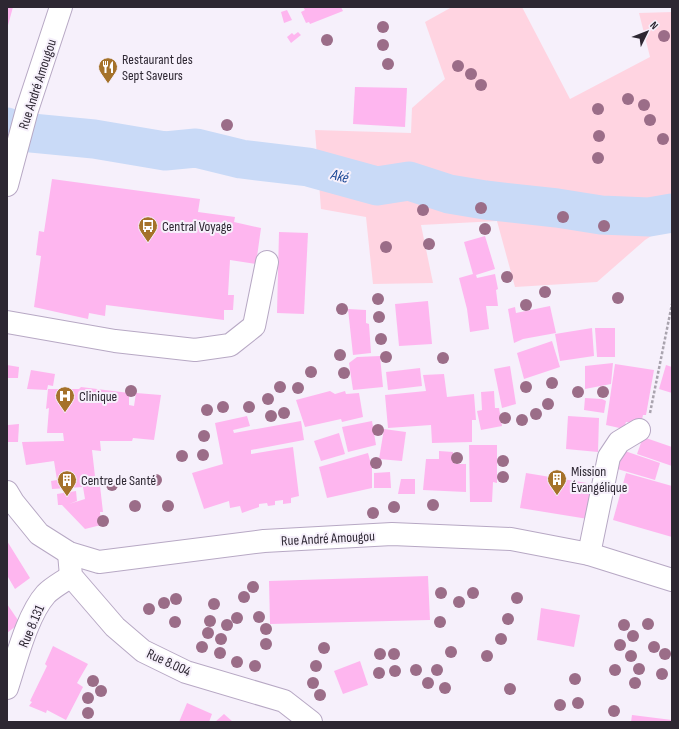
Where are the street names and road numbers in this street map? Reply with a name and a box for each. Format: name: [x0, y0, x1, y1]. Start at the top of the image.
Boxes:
street label: Rue André Amougou: [15, 37, 60, 131]
street label: Rue André Amougou: [281, 528, 376, 549]
street label: Rue 8.131: [15, 602, 48, 650]
street label: Rue 8.004: [144, 645, 194, 680]

